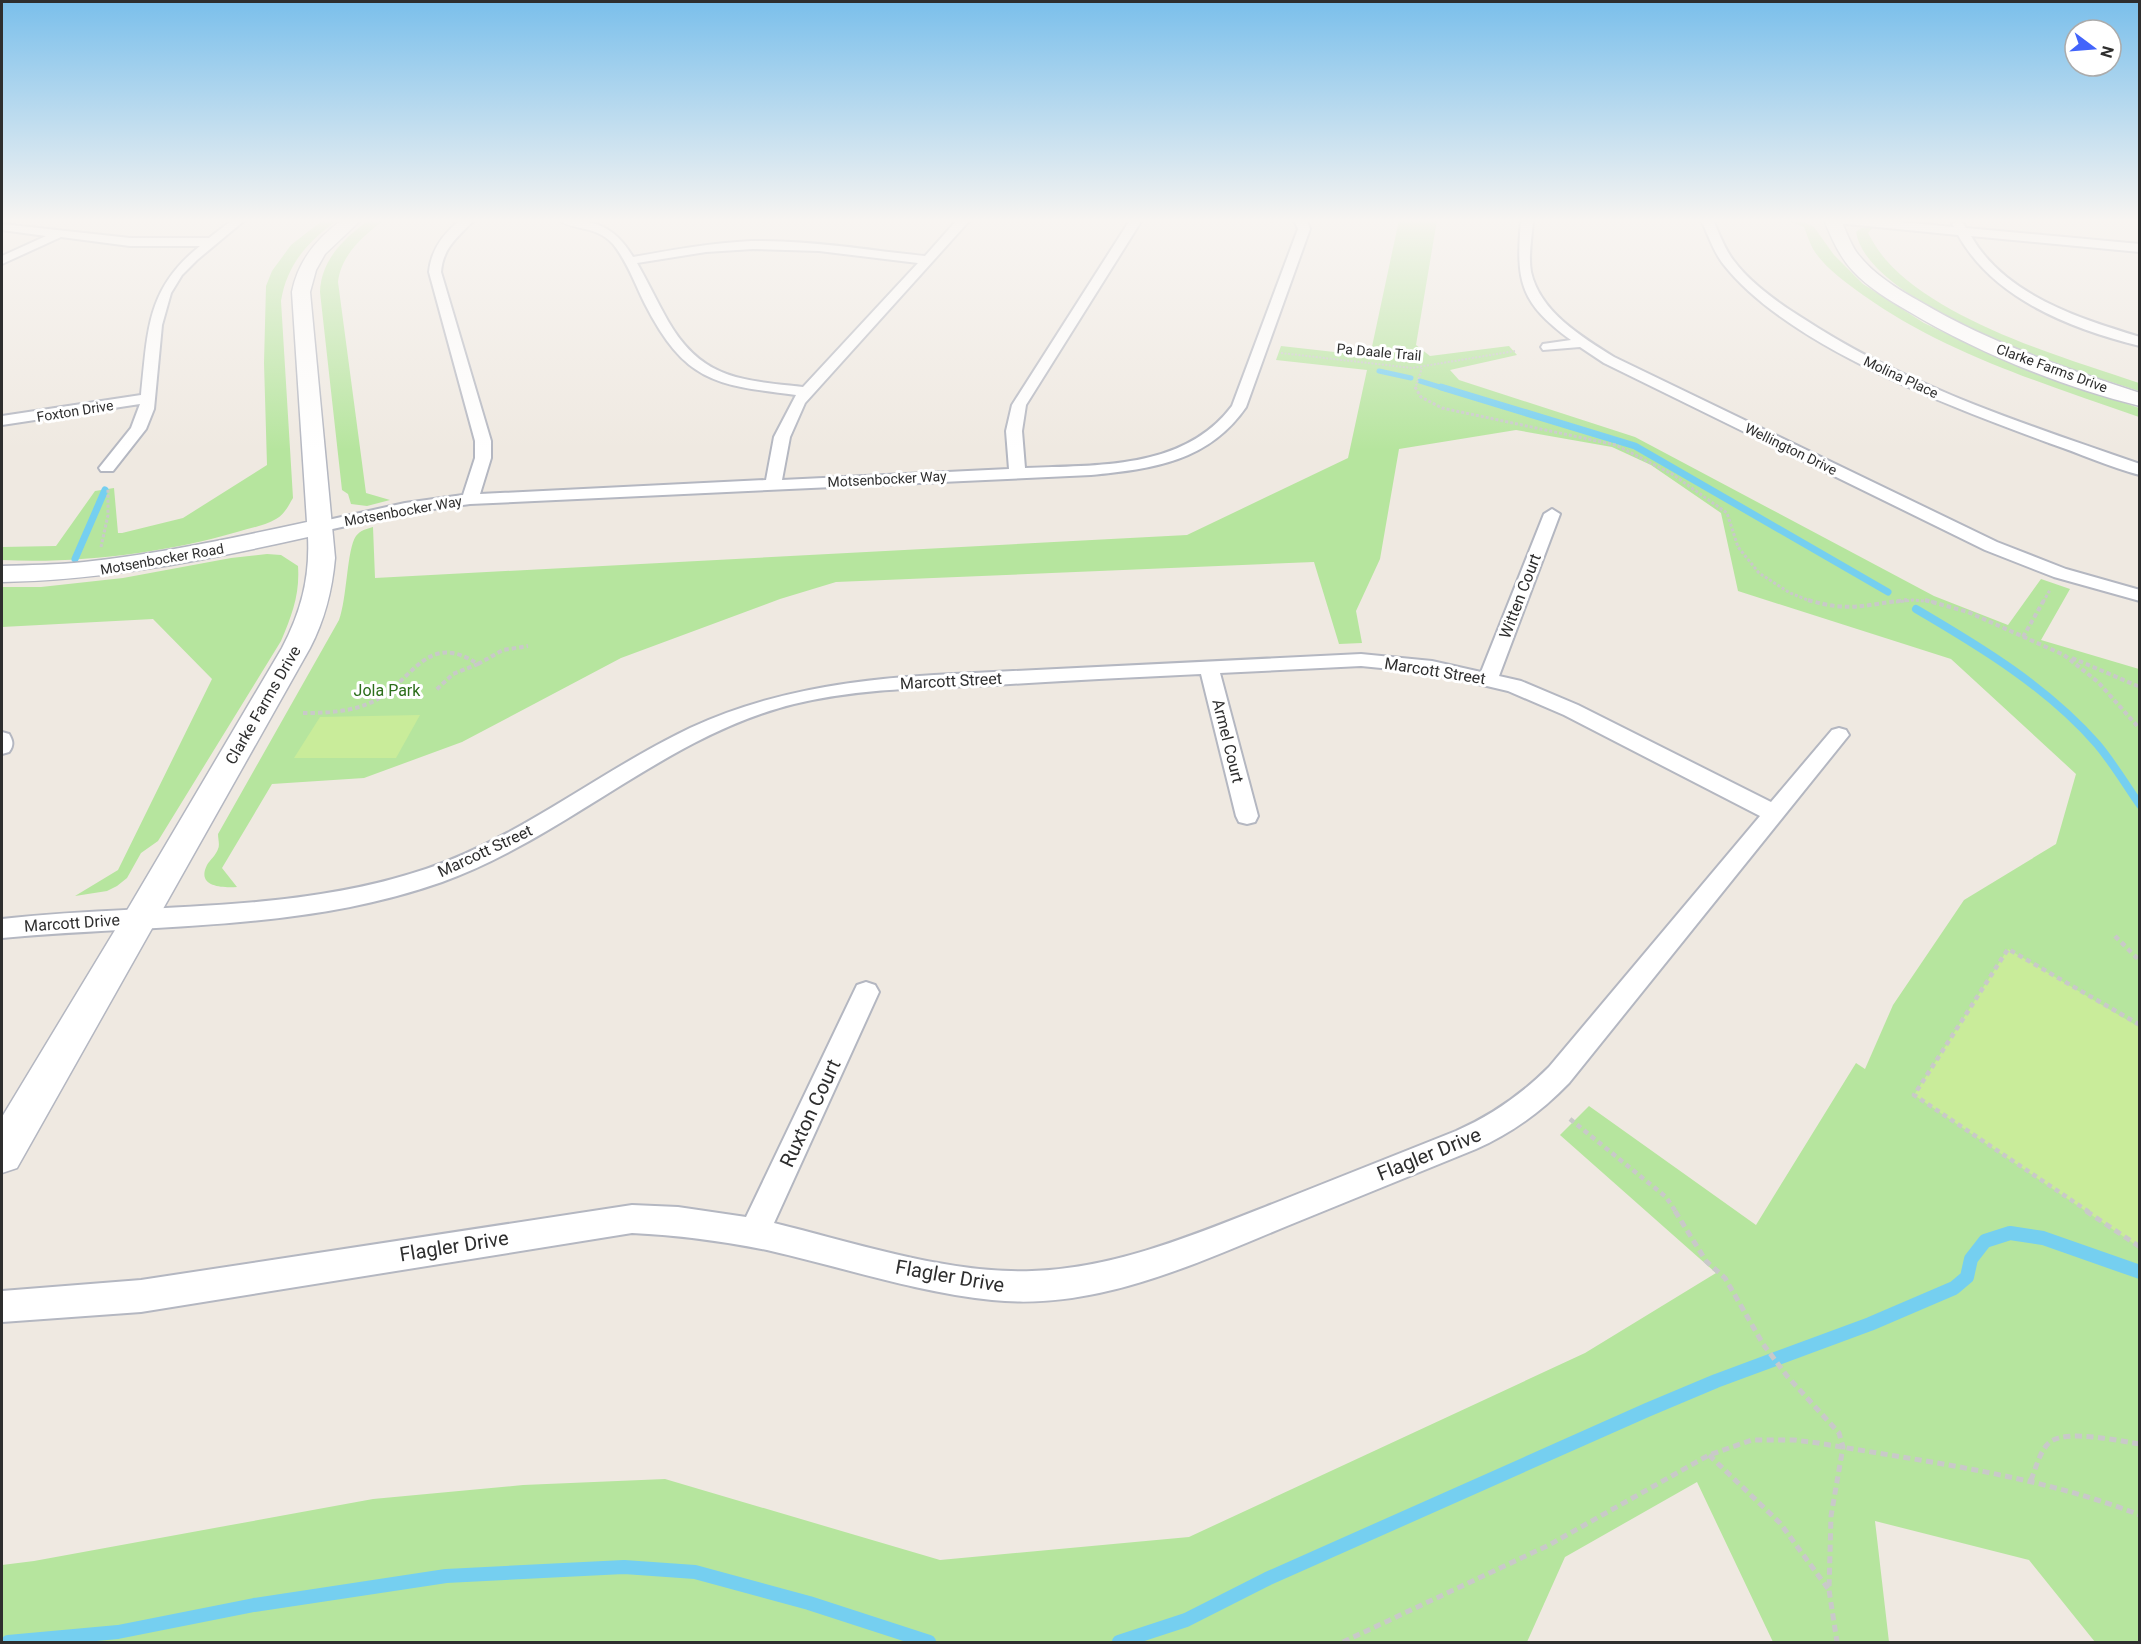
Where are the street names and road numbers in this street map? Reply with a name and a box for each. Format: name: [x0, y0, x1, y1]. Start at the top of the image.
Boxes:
street label: Pa Daale Trail: [1336, 340, 1422, 364]
street label: Clarke Farms Drive: [1994, 340, 2110, 396]
street label: Molina Place: [1861, 353, 1941, 401]
street label: Foxton Drive: [35, 397, 115, 425]
street label: Wellington Drive: [1742, 420, 1840, 478]
street label: Motsenbocker Way: [827, 468, 947, 490]
street label: Motsenbocker Way: [343, 493, 463, 529]
street label: Motsenbocker Road: [99, 540, 225, 578]
street label: Witten Court: [1495, 551, 1545, 641]
street label: Clarke Farms Drive: [221, 642, 305, 768]
street label: Marcott Street: [1383, 654, 1487, 688]
street label: Marcott Street: [900, 669, 1002, 693]
street label: Armel Court: [1208, 697, 1248, 785]
street label: Marcott Street: [435, 821, 535, 881]
street label: Marcott Drive: [24, 910, 120, 936]
street label: Ruxton Court: [775, 1055, 845, 1171]
street label: Flagler Drive: [1373, 1122, 1485, 1186]
street label: Flagler Drive: [398, 1226, 510, 1266]
street label: Flagler Drive: [894, 1255, 1006, 1297]

